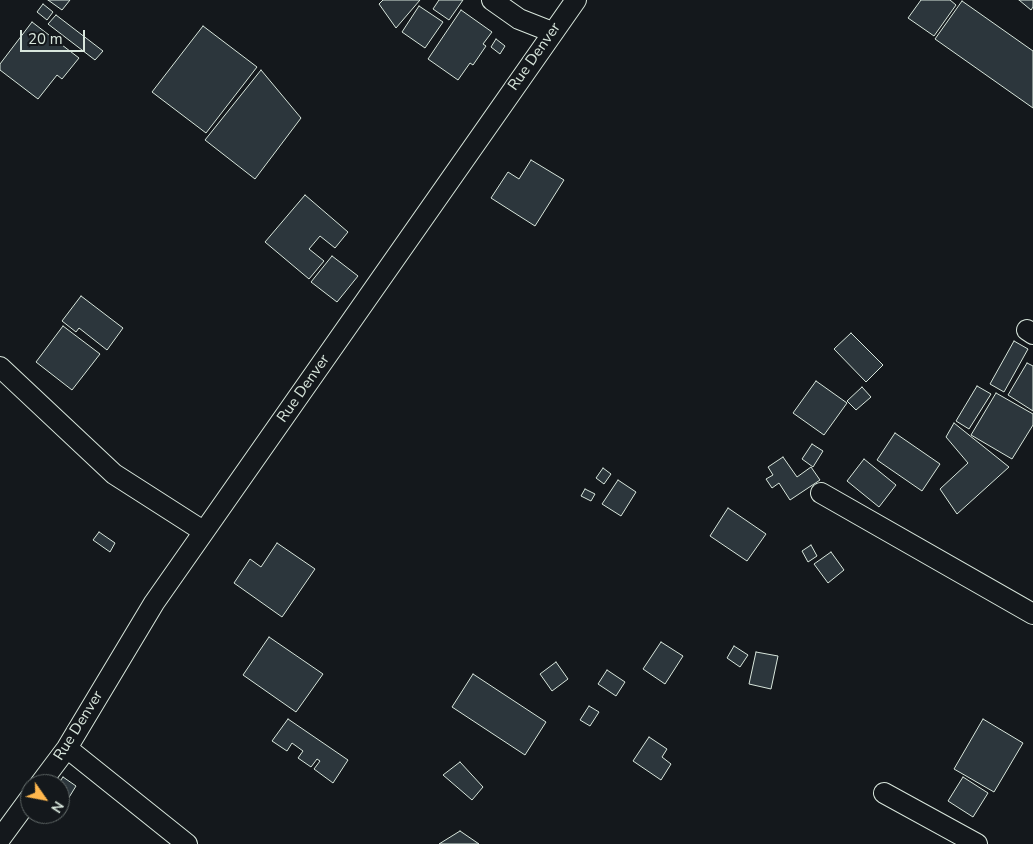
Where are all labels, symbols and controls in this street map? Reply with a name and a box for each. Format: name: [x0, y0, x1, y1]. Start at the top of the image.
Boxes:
scale bar: [22, 20, 88, 52]
street label: Rue Denver: [505, 20, 565, 94]
text: 20 m: [28, 29, 63, 49]
street label: Rue Denver: [274, 352, 334, 426]
street label: Rue Denver: [50, 688, 108, 764]
north arrow: [20, 774, 70, 824]
text: N: [46, 797, 68, 816]

